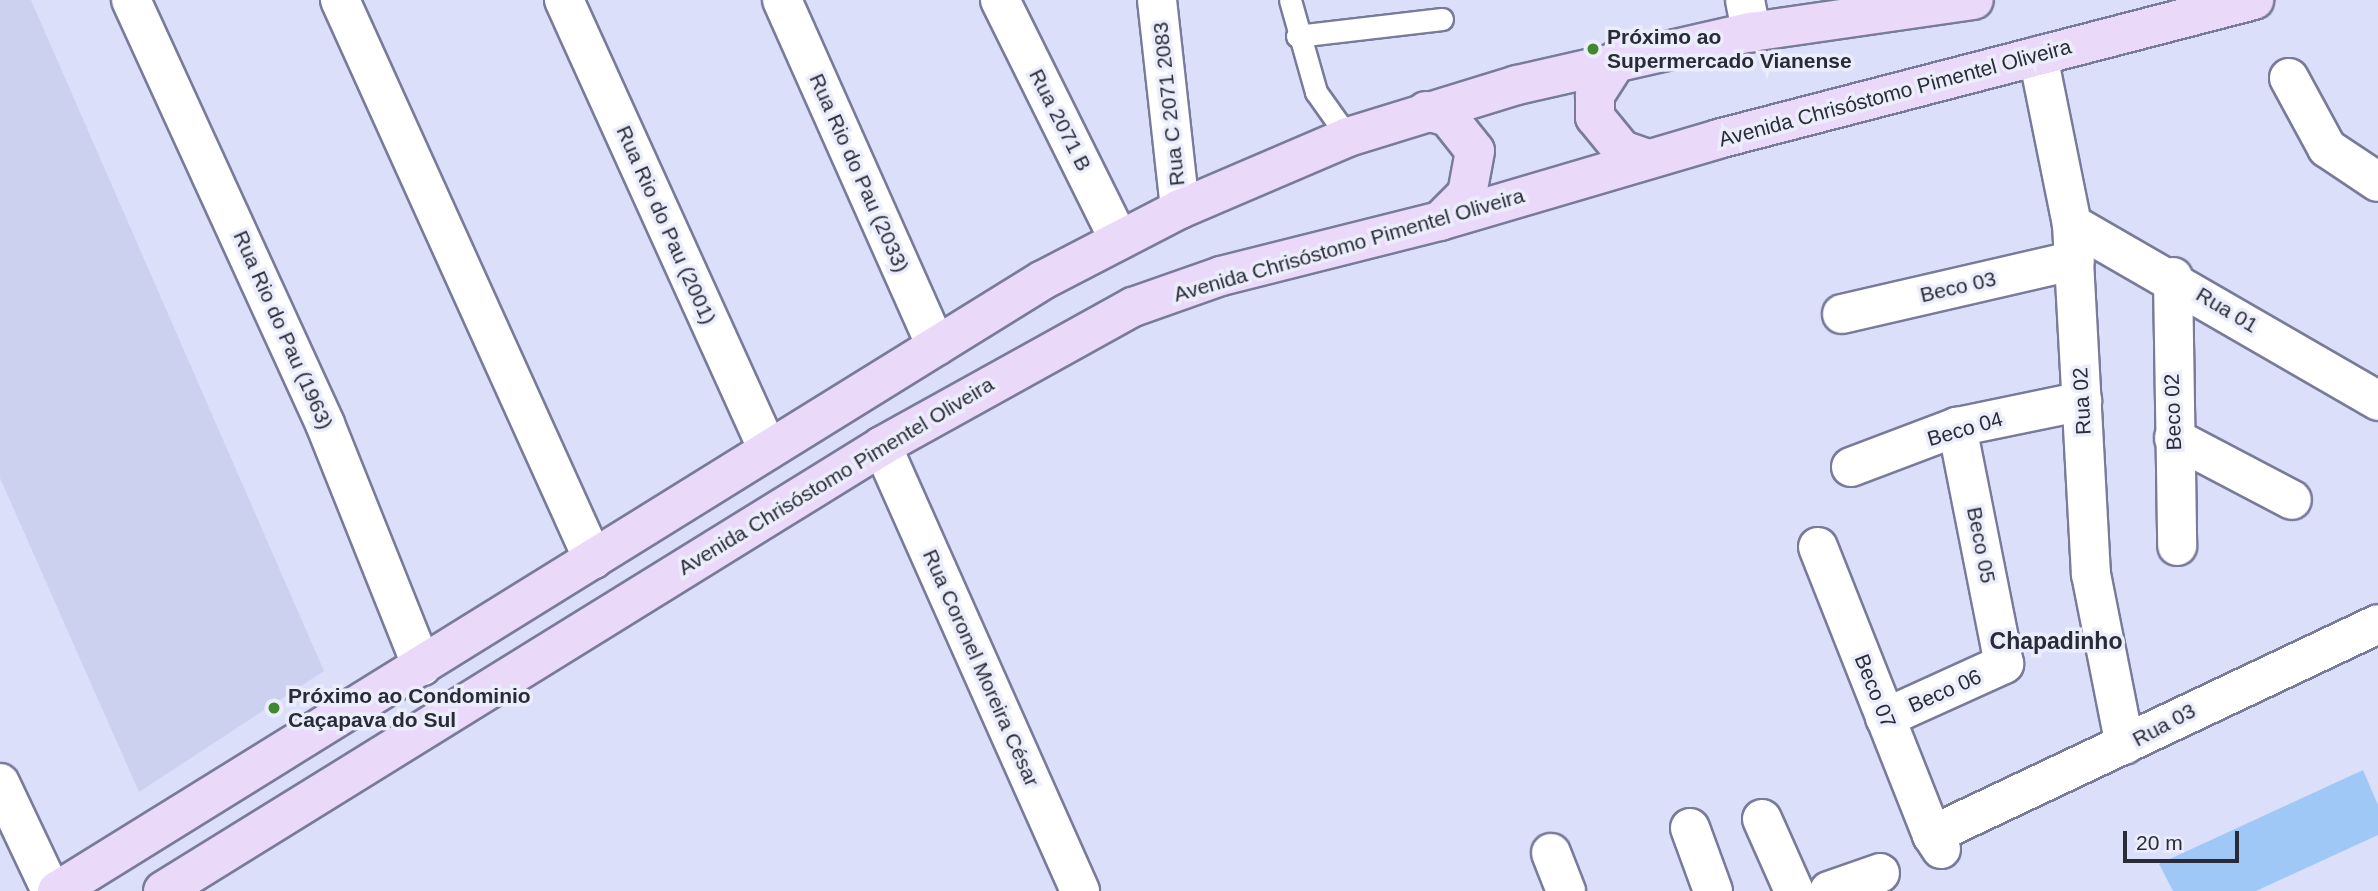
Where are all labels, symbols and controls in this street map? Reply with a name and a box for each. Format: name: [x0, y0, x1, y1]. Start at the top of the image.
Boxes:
street label: Rua C 2071 2083: [1148, 21, 1190, 187]
place label: Próximo ao Supermercado Vianense: [1607, 24, 1852, 74]
street label: Avenida Chrisóstomo Pimentel Oliveira: [1716, 34, 2074, 152]
marker: Próximo ao Supermercado Vianense: [1585, 41, 1601, 57]
street label: Rua 2071 B: [1024, 65, 1096, 175]
street label: Rua Rio do Pau (2033): [804, 70, 914, 276]
street label: Rua Rio do Pau (2001): [611, 122, 721, 328]
street label: Avenida Chrisóstomo Pimentel Oliveira: [1171, 183, 1527, 307]
street label: Rua Rio do Pau (1963): [228, 227, 338, 433]
street label: Beco 03: [1918, 266, 1998, 308]
street label: Rua 01: [2191, 282, 2263, 338]
street label: Rua 02: [2068, 367, 2096, 435]
street label: Avenida Chrisóstomo Pimentel Oliveira: [674, 372, 998, 580]
street label: Beco 02: [2159, 373, 2187, 451]
street label: Beco 04: [1924, 406, 2006, 452]
street label: Beco 05: [1961, 505, 2001, 585]
street label: Rua Coronel Moreira César: [917, 546, 1045, 790]
district label: Chapadinho: [1990, 627, 2122, 655]
street label: Beco 07: [1849, 651, 1901, 731]
street label: Beco 06: [1905, 664, 1985, 718]
place label: Próximo ao Condominio Caçapava do Sul: [288, 683, 531, 733]
street label: Rua 03: [2128, 698, 2200, 752]
marker: Próximo ao Condominio Caçapava do Sul: [266, 700, 282, 716]
scale bar: [2126, 818, 2242, 862]
text: 20 m: [2136, 831, 2183, 854]

